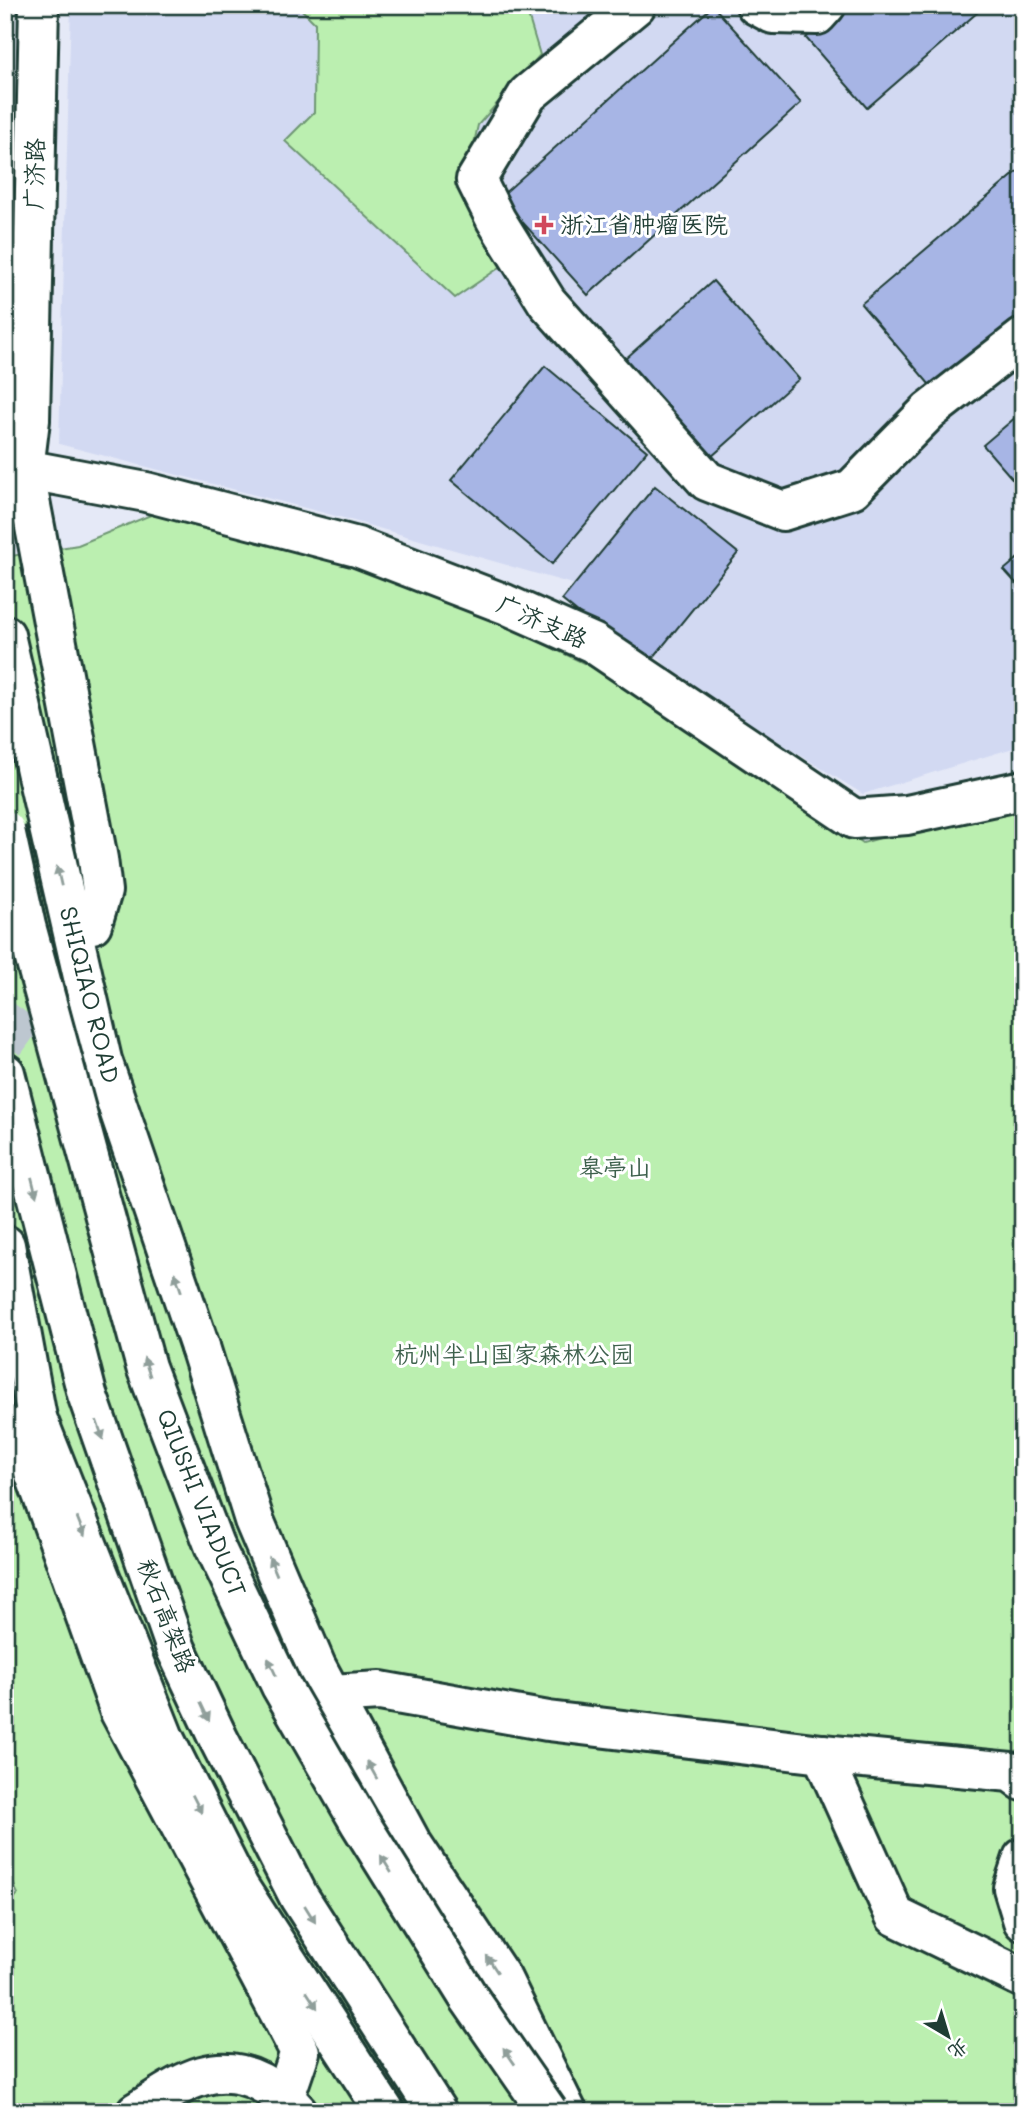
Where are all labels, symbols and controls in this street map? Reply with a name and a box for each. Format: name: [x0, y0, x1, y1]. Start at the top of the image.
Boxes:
street label: 广济路: [17, 138, 50, 210]
place label: 浙江省肿瘤医院: [560, 208, 728, 239]
marker: 浙江省肿瘤医院: [534, 215, 554, 235]
street label: 广济支路: [492, 587, 593, 654]
one-way arrow: [54, 865, 65, 887]
street label: SHIQIAO ROAD: [53, 903, 127, 1086]
park label: 皋亭山: [579, 1151, 651, 1182]
one-way arrow: [29, 1176, 40, 1198]
one-way arrow: [172, 1272, 183, 1293]
park label: 杭州半山国家森林公园: [394, 1338, 634, 1369]
one-way arrow: [141, 1357, 151, 1378]
street label: QIUSHI VIADUCT: [151, 1404, 254, 1601]
one-way arrow: [94, 1420, 105, 1441]
one-way arrow: [75, 1516, 86, 1537]
street label: 秋石高架路: [131, 1554, 203, 1677]
one-way arrow: [267, 1555, 278, 1576]
one-way arrow: [266, 1657, 277, 1678]
one-way arrow: [199, 1702, 211, 1722]
one-way arrow: [366, 1760, 378, 1780]
one-way arrow: [192, 1794, 203, 1814]
one-way arrow: [379, 1855, 392, 1874]
one-way arrow: [303, 1904, 316, 1923]
one-way arrow: [486, 1954, 499, 1973]
one-way arrow: [306, 1990, 319, 2010]
north arrow: [912, 2002, 982, 2072]
text: 北: [944, 2034, 974, 2065]
one-way arrow: [502, 2047, 516, 2065]

